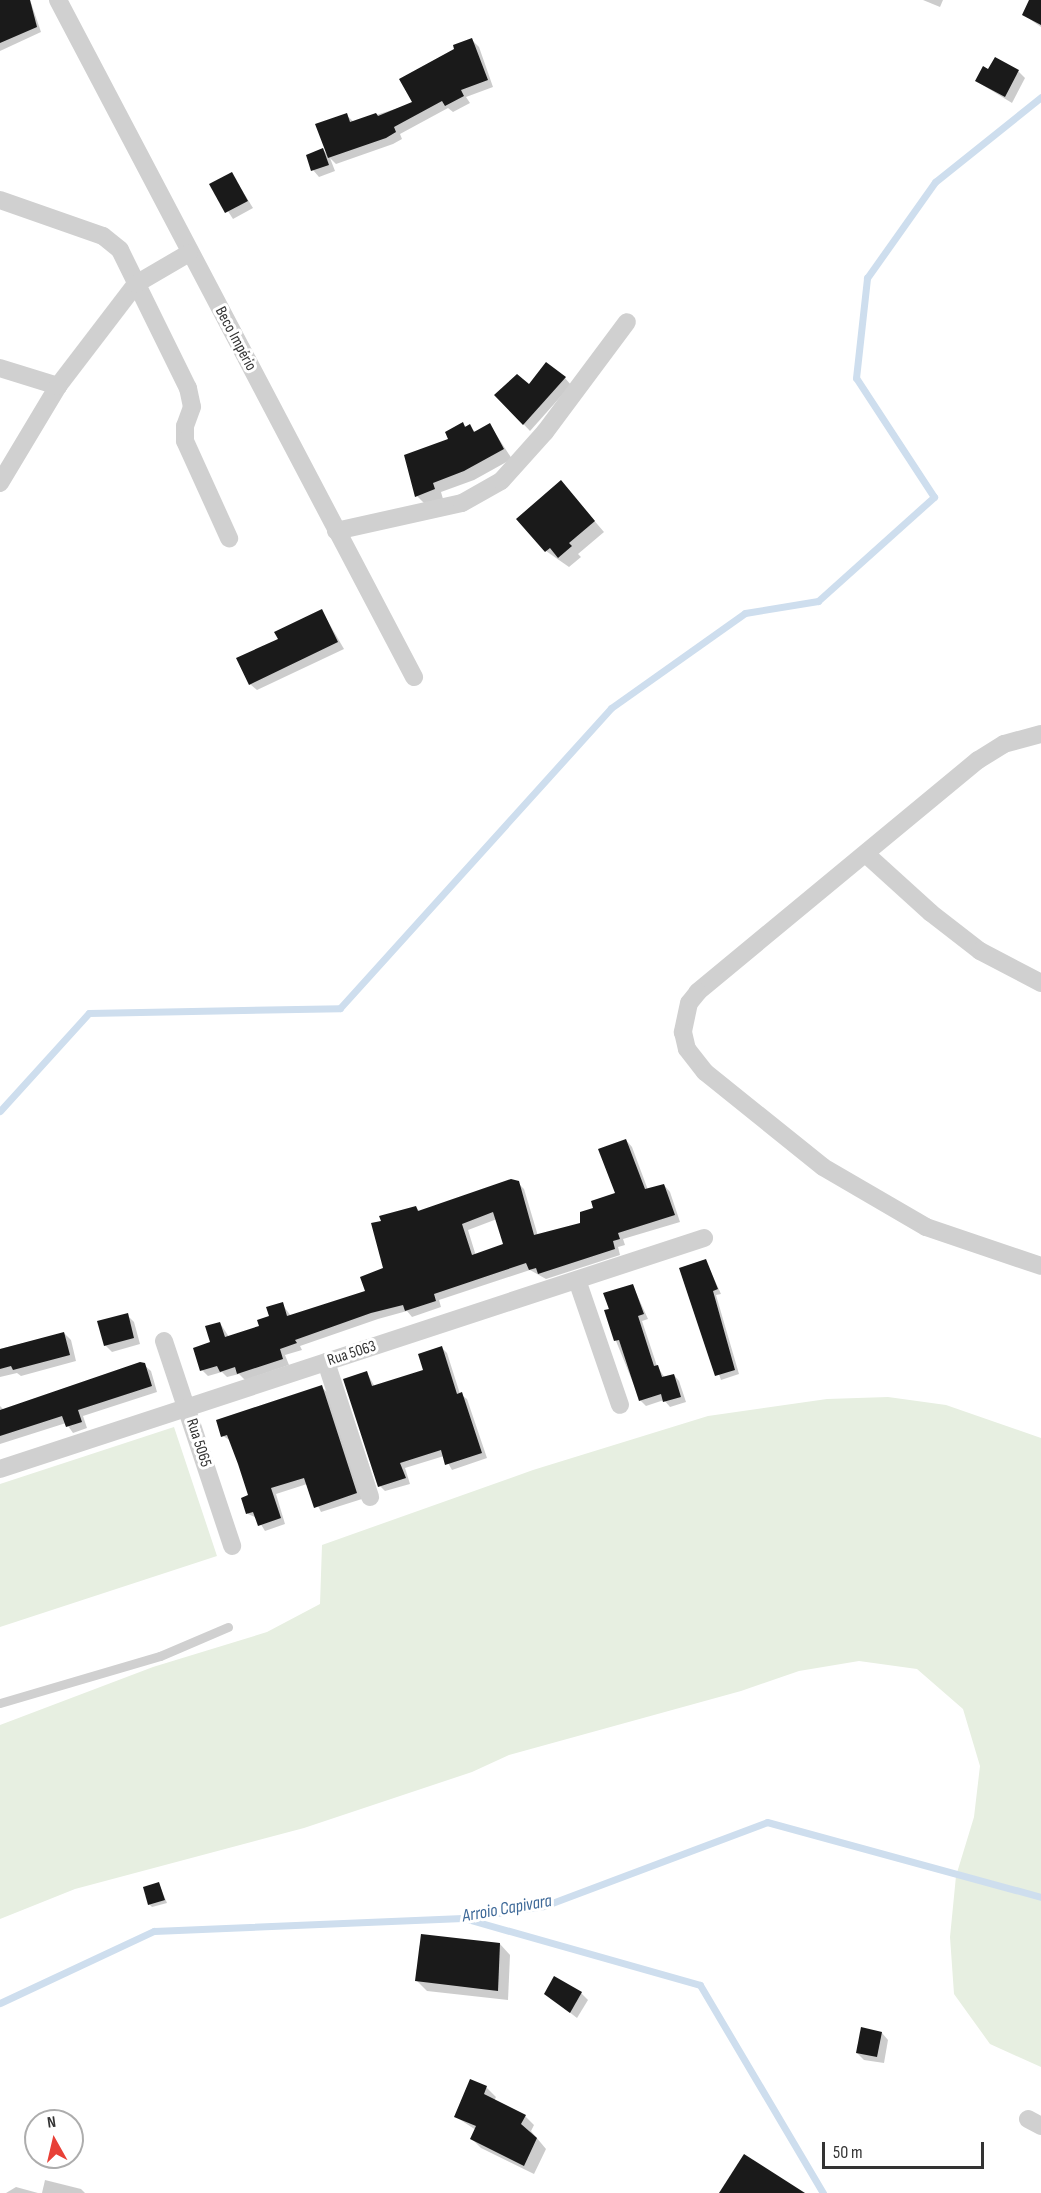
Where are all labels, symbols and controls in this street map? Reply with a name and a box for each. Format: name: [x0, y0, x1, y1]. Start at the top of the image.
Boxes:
street label: Beco Império: [210, 304, 260, 374]
street label: Rua 5063: [325, 1337, 379, 1371]
street label: Rua 5065: [181, 1416, 215, 1470]
water label: Arroio Capivara: [460, 1890, 554, 1928]
north arrow: [24, 2109, 84, 2169]
text: N: [46, 2113, 57, 2133]
scale bar: [825, 2130, 987, 2168]
text: 50 m: [833, 2142, 863, 2163]

